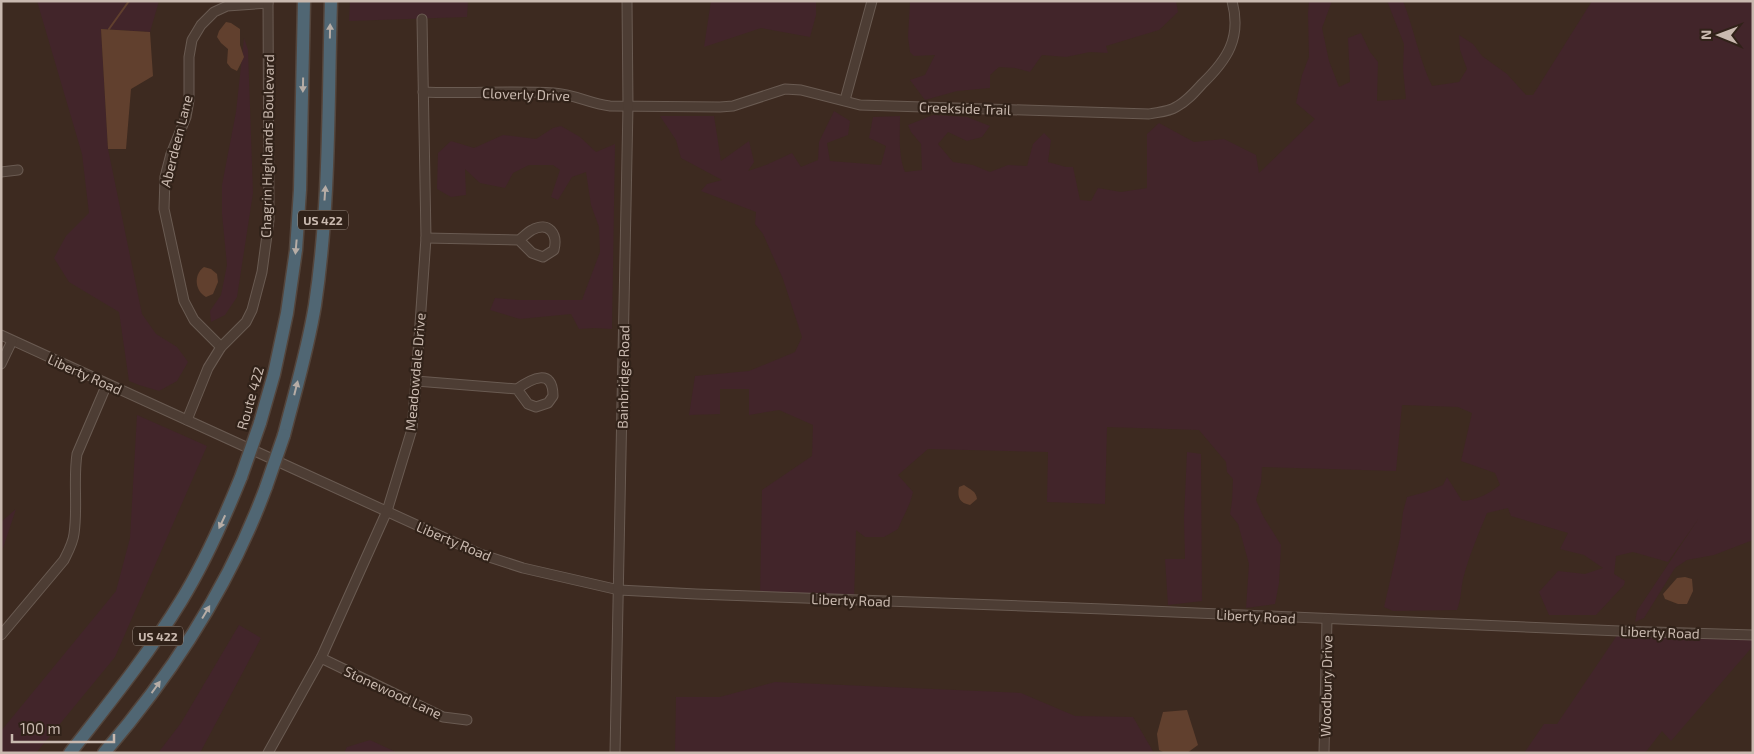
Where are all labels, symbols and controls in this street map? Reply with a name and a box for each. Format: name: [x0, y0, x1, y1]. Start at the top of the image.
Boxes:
north arrow: [1694, 10, 1744, 60]
one-way arrow: [326, 22, 334, 38]
text: N: [1697, 30, 1714, 40]
street label: Chagrin Highlands Boulevard: [257, 54, 277, 238]
one-way arrow: [299, 77, 307, 93]
street label: Cloverly Drive: [482, 84, 570, 104]
street label: Aberdeen Lane: [156, 93, 196, 189]
street label: Creekside Trail: [919, 98, 1012, 118]
one-way arrow: [322, 185, 330, 201]
road number: US 422: [298, 210, 348, 230]
one-way arrow: [292, 240, 300, 256]
street label: Meadowdale Drive: [401, 312, 429, 432]
street label: Bainbridge Road: [614, 325, 632, 429]
street label: Liberty Road: [45, 350, 125, 398]
street label: Route 422: [233, 364, 267, 432]
one-way arrow: [293, 380, 301, 395]
one-way arrow: [218, 515, 226, 529]
street label: Liberty Road: [414, 518, 494, 564]
street label: Liberty Road: [811, 590, 891, 610]
street label: Liberty Road: [1216, 605, 1296, 627]
one-way arrow: [201, 606, 210, 619]
street label: Liberty Road: [1620, 622, 1700, 642]
road number: US 422: [133, 626, 183, 646]
street label: Woodbury Drive: [1317, 635, 1335, 737]
street label: Stonewood Lane: [341, 662, 445, 722]
one-way arrow: [151, 681, 162, 694]
scale bar: [12, 712, 115, 744]
text: 100 m: [20, 719, 61, 737]

